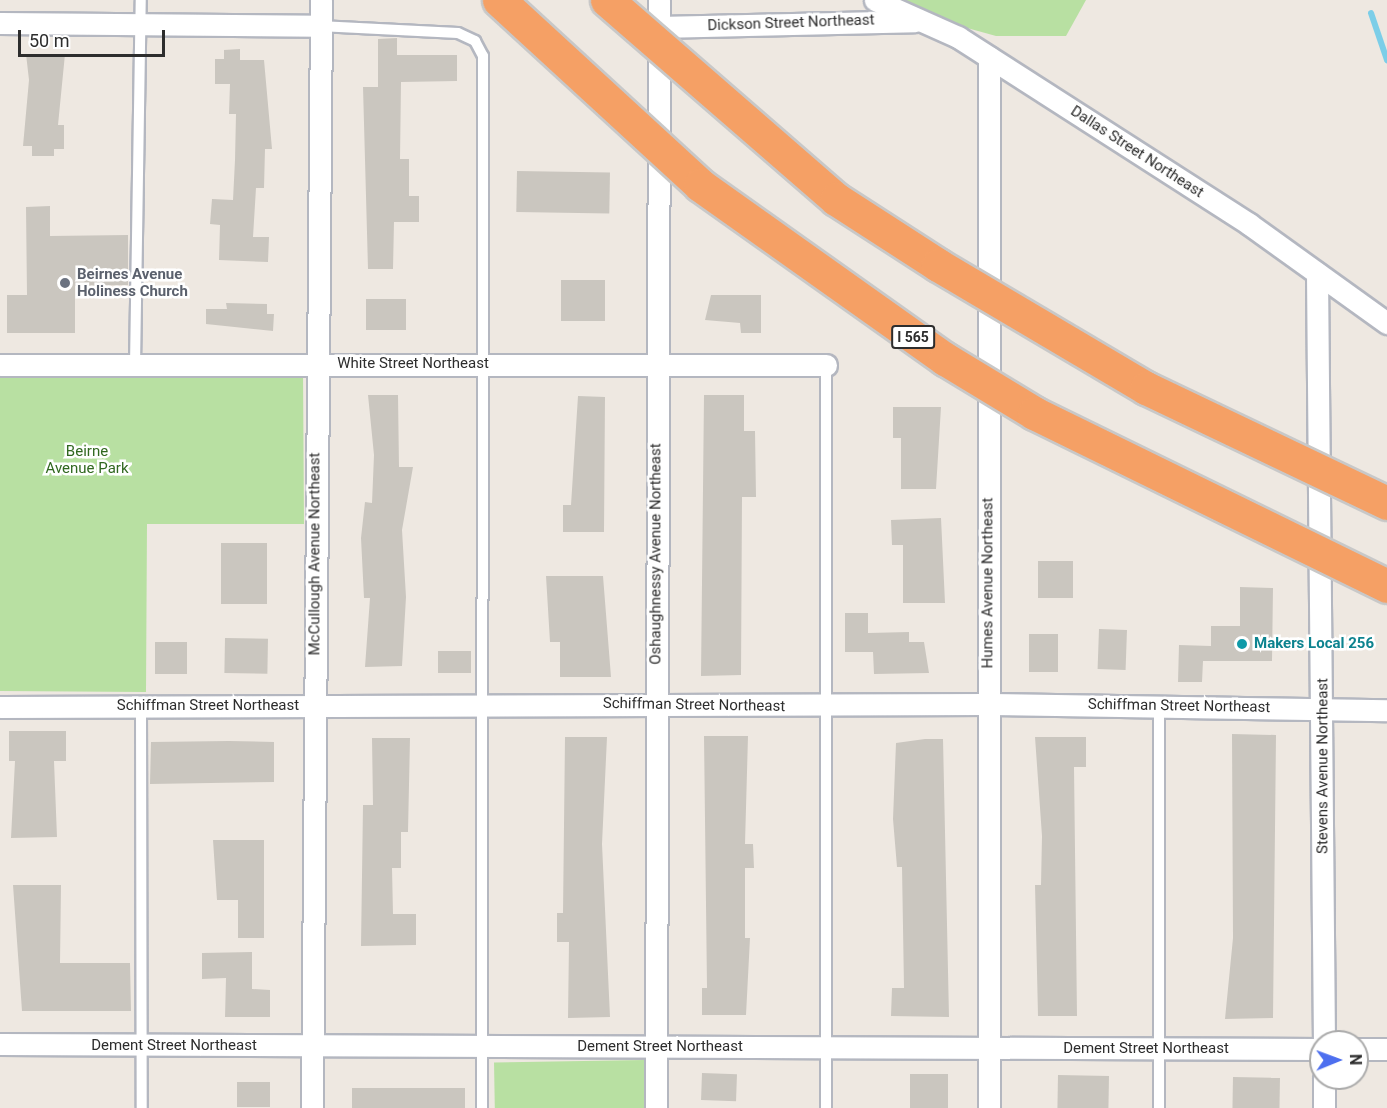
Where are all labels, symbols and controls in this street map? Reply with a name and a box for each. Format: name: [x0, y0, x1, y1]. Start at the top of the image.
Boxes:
street label: Dickson Street Northeast: [707, 11, 875, 35]
scale bar: [21, 18, 168, 56]
text: 50 m: [29, 30, 69, 51]
street label: Dallas Street Northeast: [1067, 102, 1207, 202]
place label: Beirnes Avenue Holiness Church: [77, 265, 188, 300]
marker: Beirnes Avenue Holiness Church: [58, 276, 72, 290]
road number: I 565: [890, 326, 936, 348]
street label: White Street Northeast: [337, 355, 489, 373]
park label: Beirne Avenue Park: [46, 442, 128, 477]
street label: Oshaughnessy Avenue Northeast: [647, 443, 665, 665]
street label: McCullough Avenue Northeast: [306, 453, 324, 655]
street label: Humes Avenue Northeast: [979, 498, 997, 668]
place label: Makers Local 256: [1254, 635, 1374, 653]
marker: Makers Local 256: [1235, 637, 1249, 651]
street label: Stevens Avenue Northeast: [1314, 678, 1332, 854]
street label: Schiffman Street Northeast: [603, 694, 785, 716]
street label: Schiffman Street Northeast: [1088, 695, 1270, 717]
street label: Schiffman Street Northeast: [117, 697, 299, 715]
north arrow: [1309, 1030, 1369, 1090]
street label: Dement Street Northeast: [91, 1037, 257, 1055]
street label: Dement Street Northeast: [577, 1038, 743, 1056]
street label: Dement Street Northeast: [1063, 1040, 1229, 1058]
text: N: [1346, 1054, 1365, 1066]

